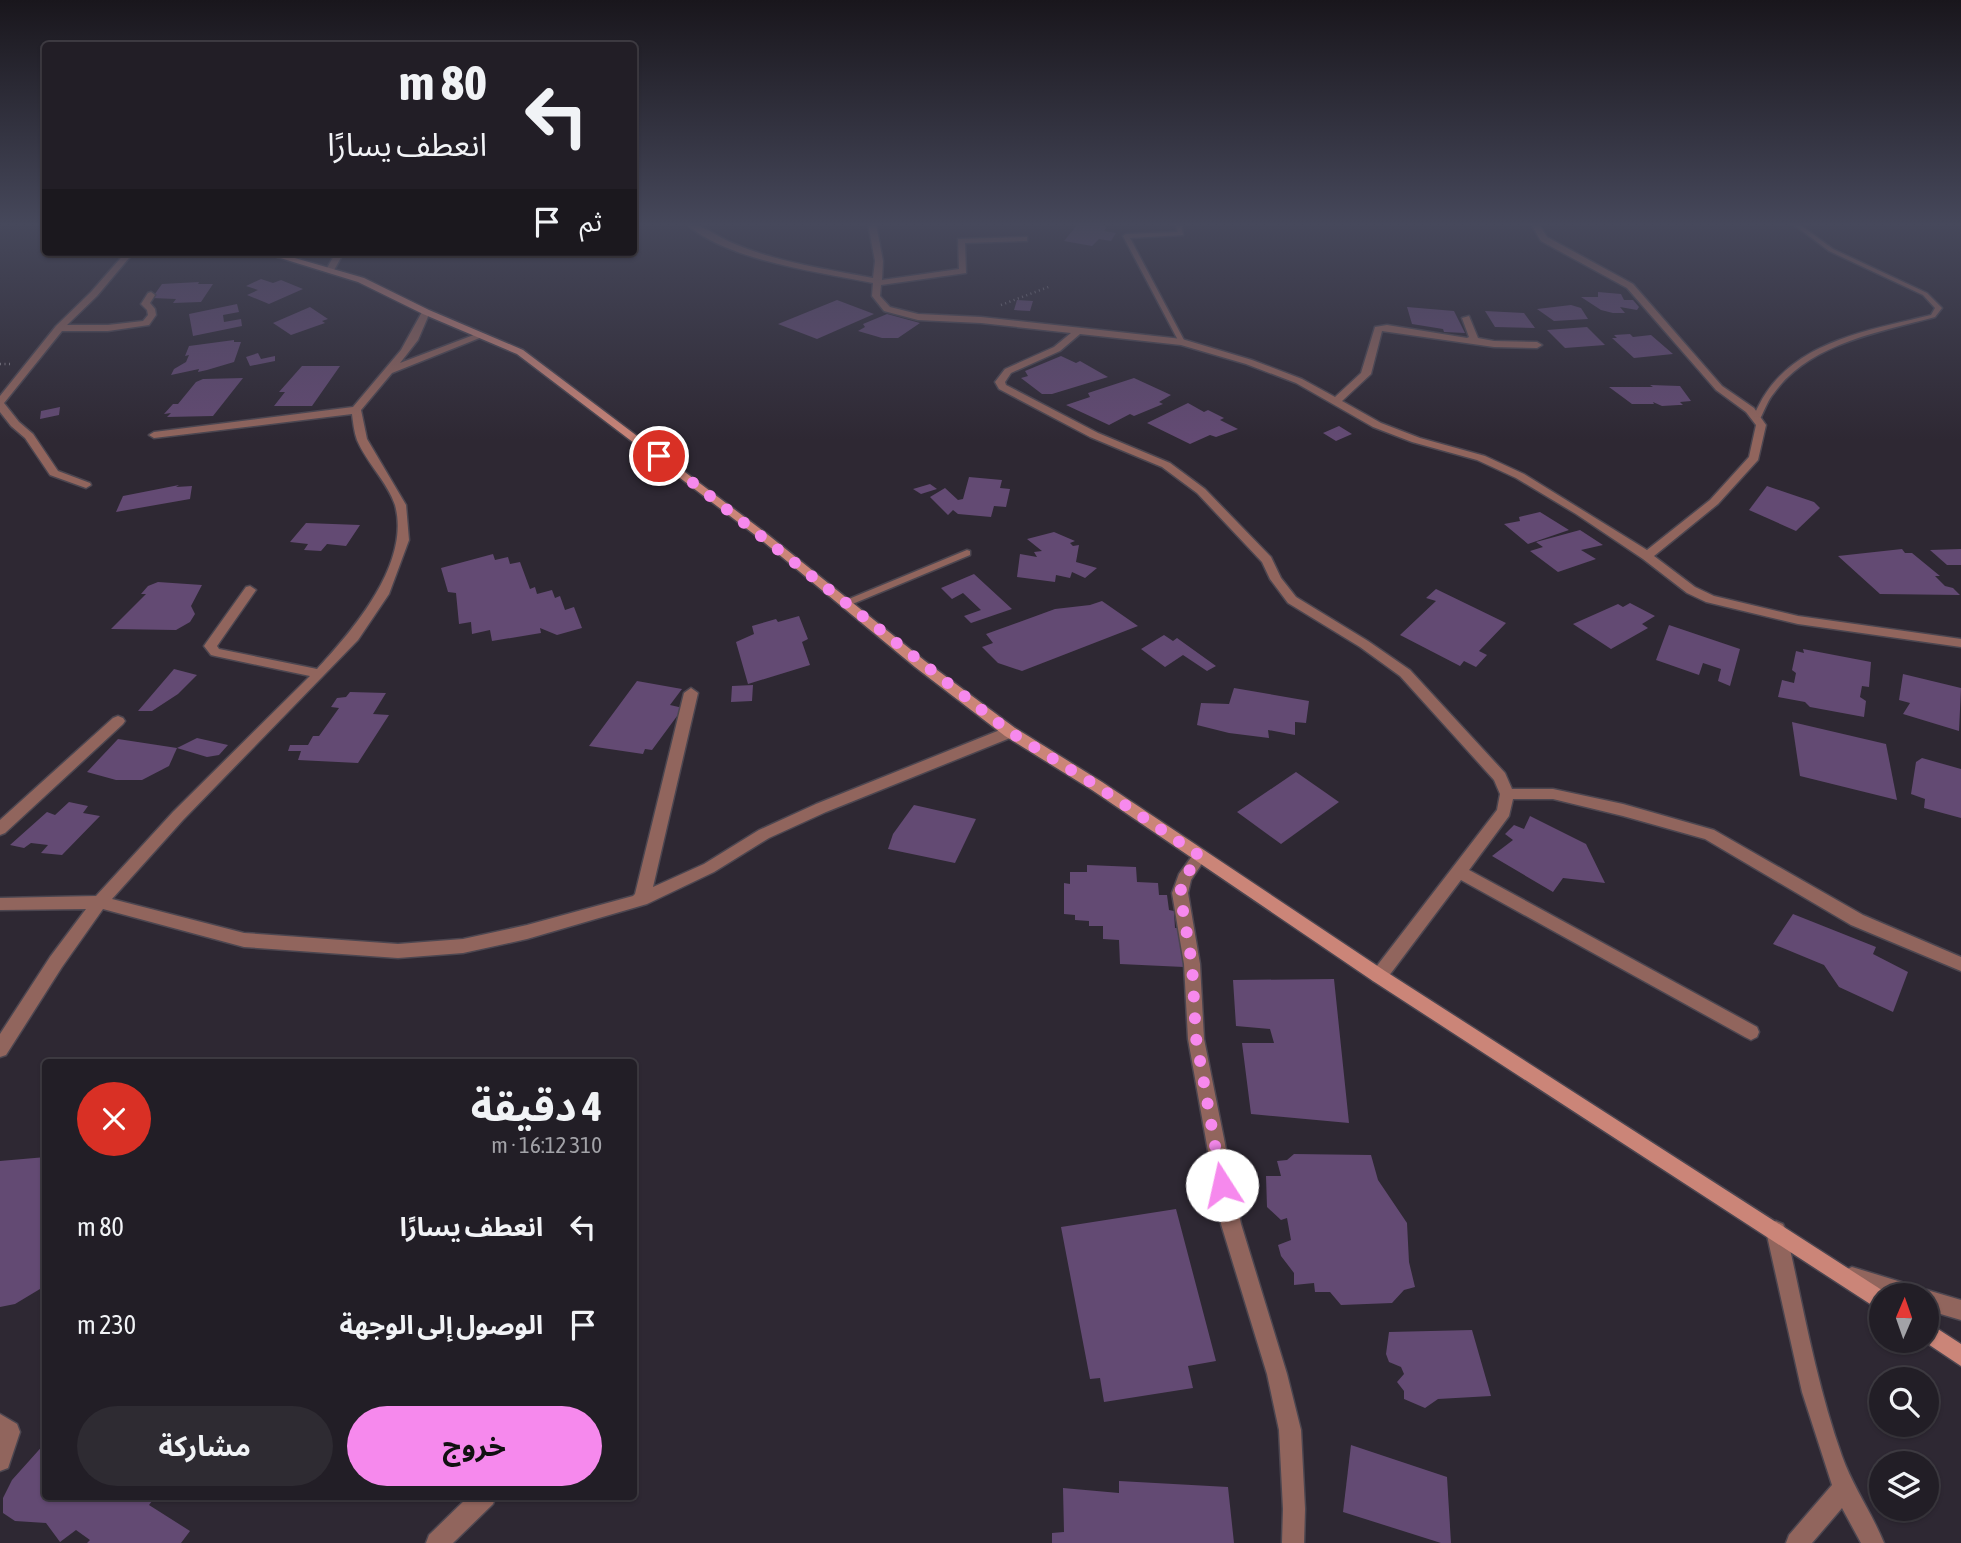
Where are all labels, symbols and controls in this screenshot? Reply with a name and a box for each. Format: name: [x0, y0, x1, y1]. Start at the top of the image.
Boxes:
text: 80 m: [399, 54, 487, 110]
icon: left: [511, 70, 602, 161]
text: انعطف يسارًا: [327, 126, 487, 163]
icon: arrive: [528, 203, 566, 241]
text: ثم: [580, 207, 602, 237]
pin: [629, 426, 689, 486]
icon: arrive: [640, 437, 678, 475]
button: close: [77, 1082, 151, 1156]
text: 4 دقيقة: [471, 1082, 602, 1130]
text: 310 m · 16:12: [491, 1132, 602, 1158]
position arrow: [1185, 1148, 1259, 1222]
icon: left: [564, 1208, 602, 1246]
text: 80 m: [77, 1212, 124, 1242]
text: انعطف يسارًا: [400, 1212, 543, 1242]
north arrow: [1869, 1283, 1939, 1353]
map controls: [1869, 1283, 1939, 1521]
icon: arrive: [564, 1306, 602, 1344]
text: 230 m: [77, 1310, 136, 1340]
text: الوصول إلى الوجهة: [340, 1310, 543, 1340]
button: search: [1869, 1367, 1939, 1437]
button: مشاركة: [77, 1406, 333, 1486]
button: خروج: [347, 1406, 602, 1486]
button: layers: [1869, 1451, 1939, 1521]

